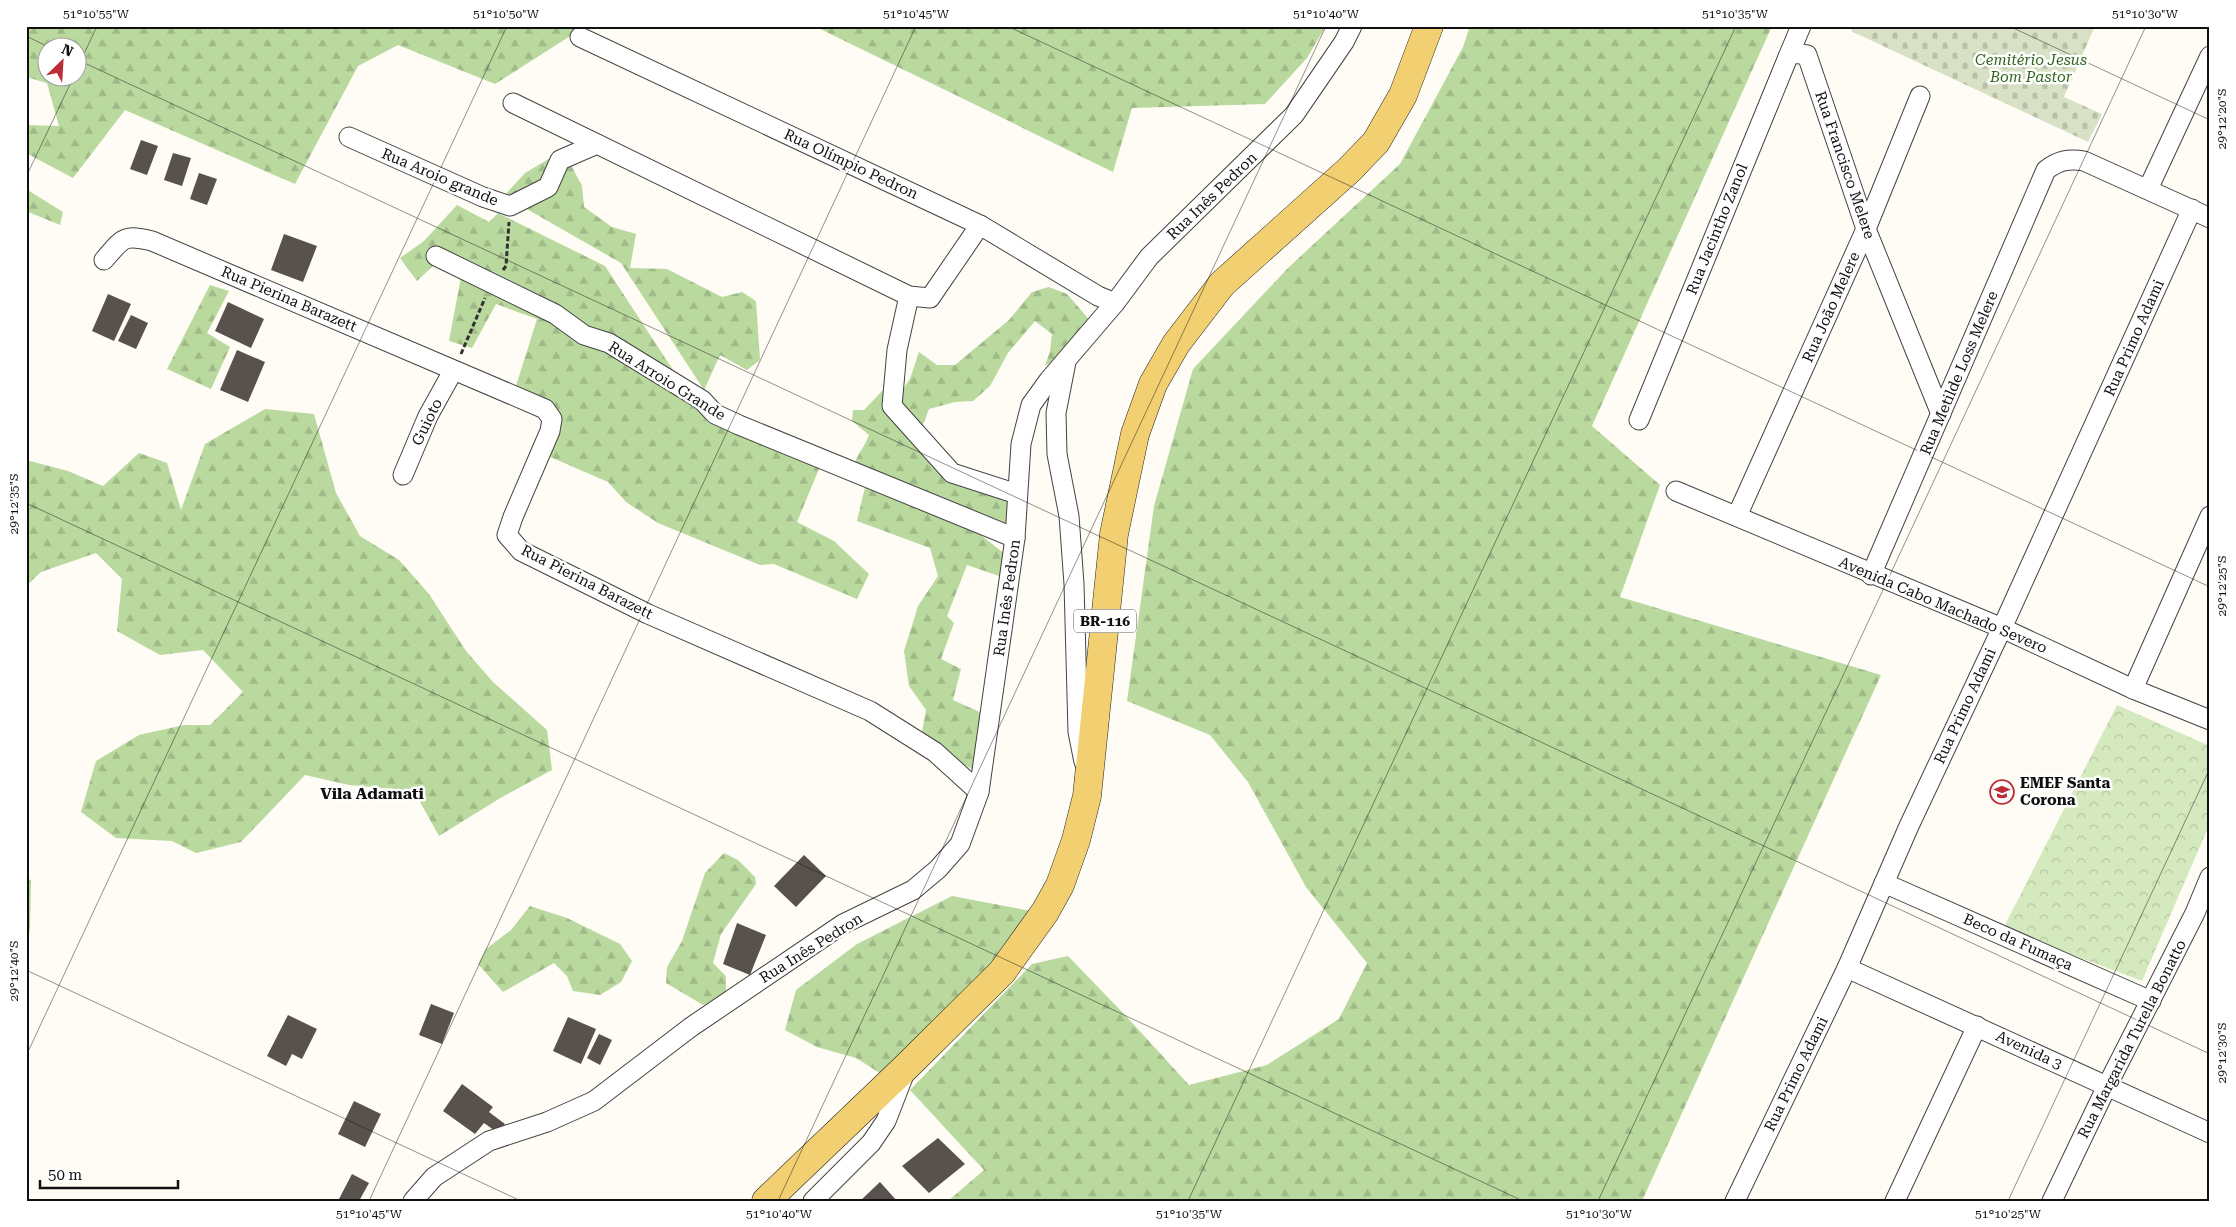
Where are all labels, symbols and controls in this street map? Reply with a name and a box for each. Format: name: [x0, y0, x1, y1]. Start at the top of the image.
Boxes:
text: 51°10'55"W: [63, 7, 130, 21]
text: 51°10'50"W: [473, 7, 540, 21]
text: 51°10'45"W: [883, 7, 950, 21]
text: 51°10'40"W: [1293, 7, 1360, 21]
text: 51°10'35"W: [1702, 7, 1769, 21]
text: 51°10'30"W: [2112, 7, 2179, 21]
north arrow: [38, 38, 88, 88]
text: N: [59, 41, 76, 60]
park label: Cemitério Jesus Bom Pastor: [1975, 51, 2087, 86]
street label: Rua Francisco Melere: [1811, 89, 1879, 241]
text: 29°12'20"S: [2215, 89, 2229, 149]
street label: Rua Olímpio Pedron: [781, 125, 921, 203]
street label: Rua Aroio grande: [379, 144, 501, 210]
street label: Rua Inês Pedron: [1163, 148, 1261, 243]
street label: Rua Jacintho Zanol: [1682, 161, 1752, 297]
street label: Rua João Melere: [1799, 249, 1863, 365]
street label: Rua Pierina Barazett: [219, 262, 360, 336]
street label: Rua Primo Adami: [2100, 277, 2168, 399]
street label: Rua Metilde Loss Melere: [1916, 288, 2002, 458]
street label: Rua Arroio Grande: [605, 338, 729, 424]
street label: Guioto: [408, 396, 446, 448]
text: 29°12'35"S: [7, 474, 21, 534]
street label: Rua Inês Pedron: [990, 538, 1024, 658]
street label: Rua Pierina Barazett: [518, 541, 656, 623]
street label: Avenida Cabo Machado Severo: [1836, 553, 2050, 657]
text: 29°12'25"S: [2215, 556, 2229, 616]
road number: BR-116: [1074, 610, 1136, 632]
street label: Rua Primo Adami: [1930, 645, 2000, 767]
place label: EMEF Santa Corona: [2020, 774, 2110, 809]
school or university icon: EMEF Santa Corona: [1989, 779, 2015, 805]
district label: Vila Adamati: [320, 784, 425, 803]
street label: Rua Inês Pedron: [756, 909, 866, 987]
street label: Beco da Fumaça: [1960, 910, 2076, 974]
street label: Rua Margarida Turella Bonatto: [2074, 937, 2190, 1141]
text: 29°12'40"S: [7, 941, 21, 1001]
street label: Rua Primo Adami: [1760, 1013, 1832, 1134]
text: 29°12'30"S: [2215, 1023, 2229, 1083]
street label: Avenida 3: [1993, 1027, 2065, 1073]
scale bar: [40, 1157, 178, 1189]
text: 50 m: [48, 1166, 83, 1184]
text: 51°10'45"W: [336, 1207, 403, 1221]
text: 51°10'40"W: [746, 1207, 813, 1221]
text: 51°10'35"W: [1156, 1207, 1223, 1221]
text: 51°10'30"W: [1566, 1207, 1633, 1221]
text: 51°10'25"W: [1975, 1207, 2042, 1221]

